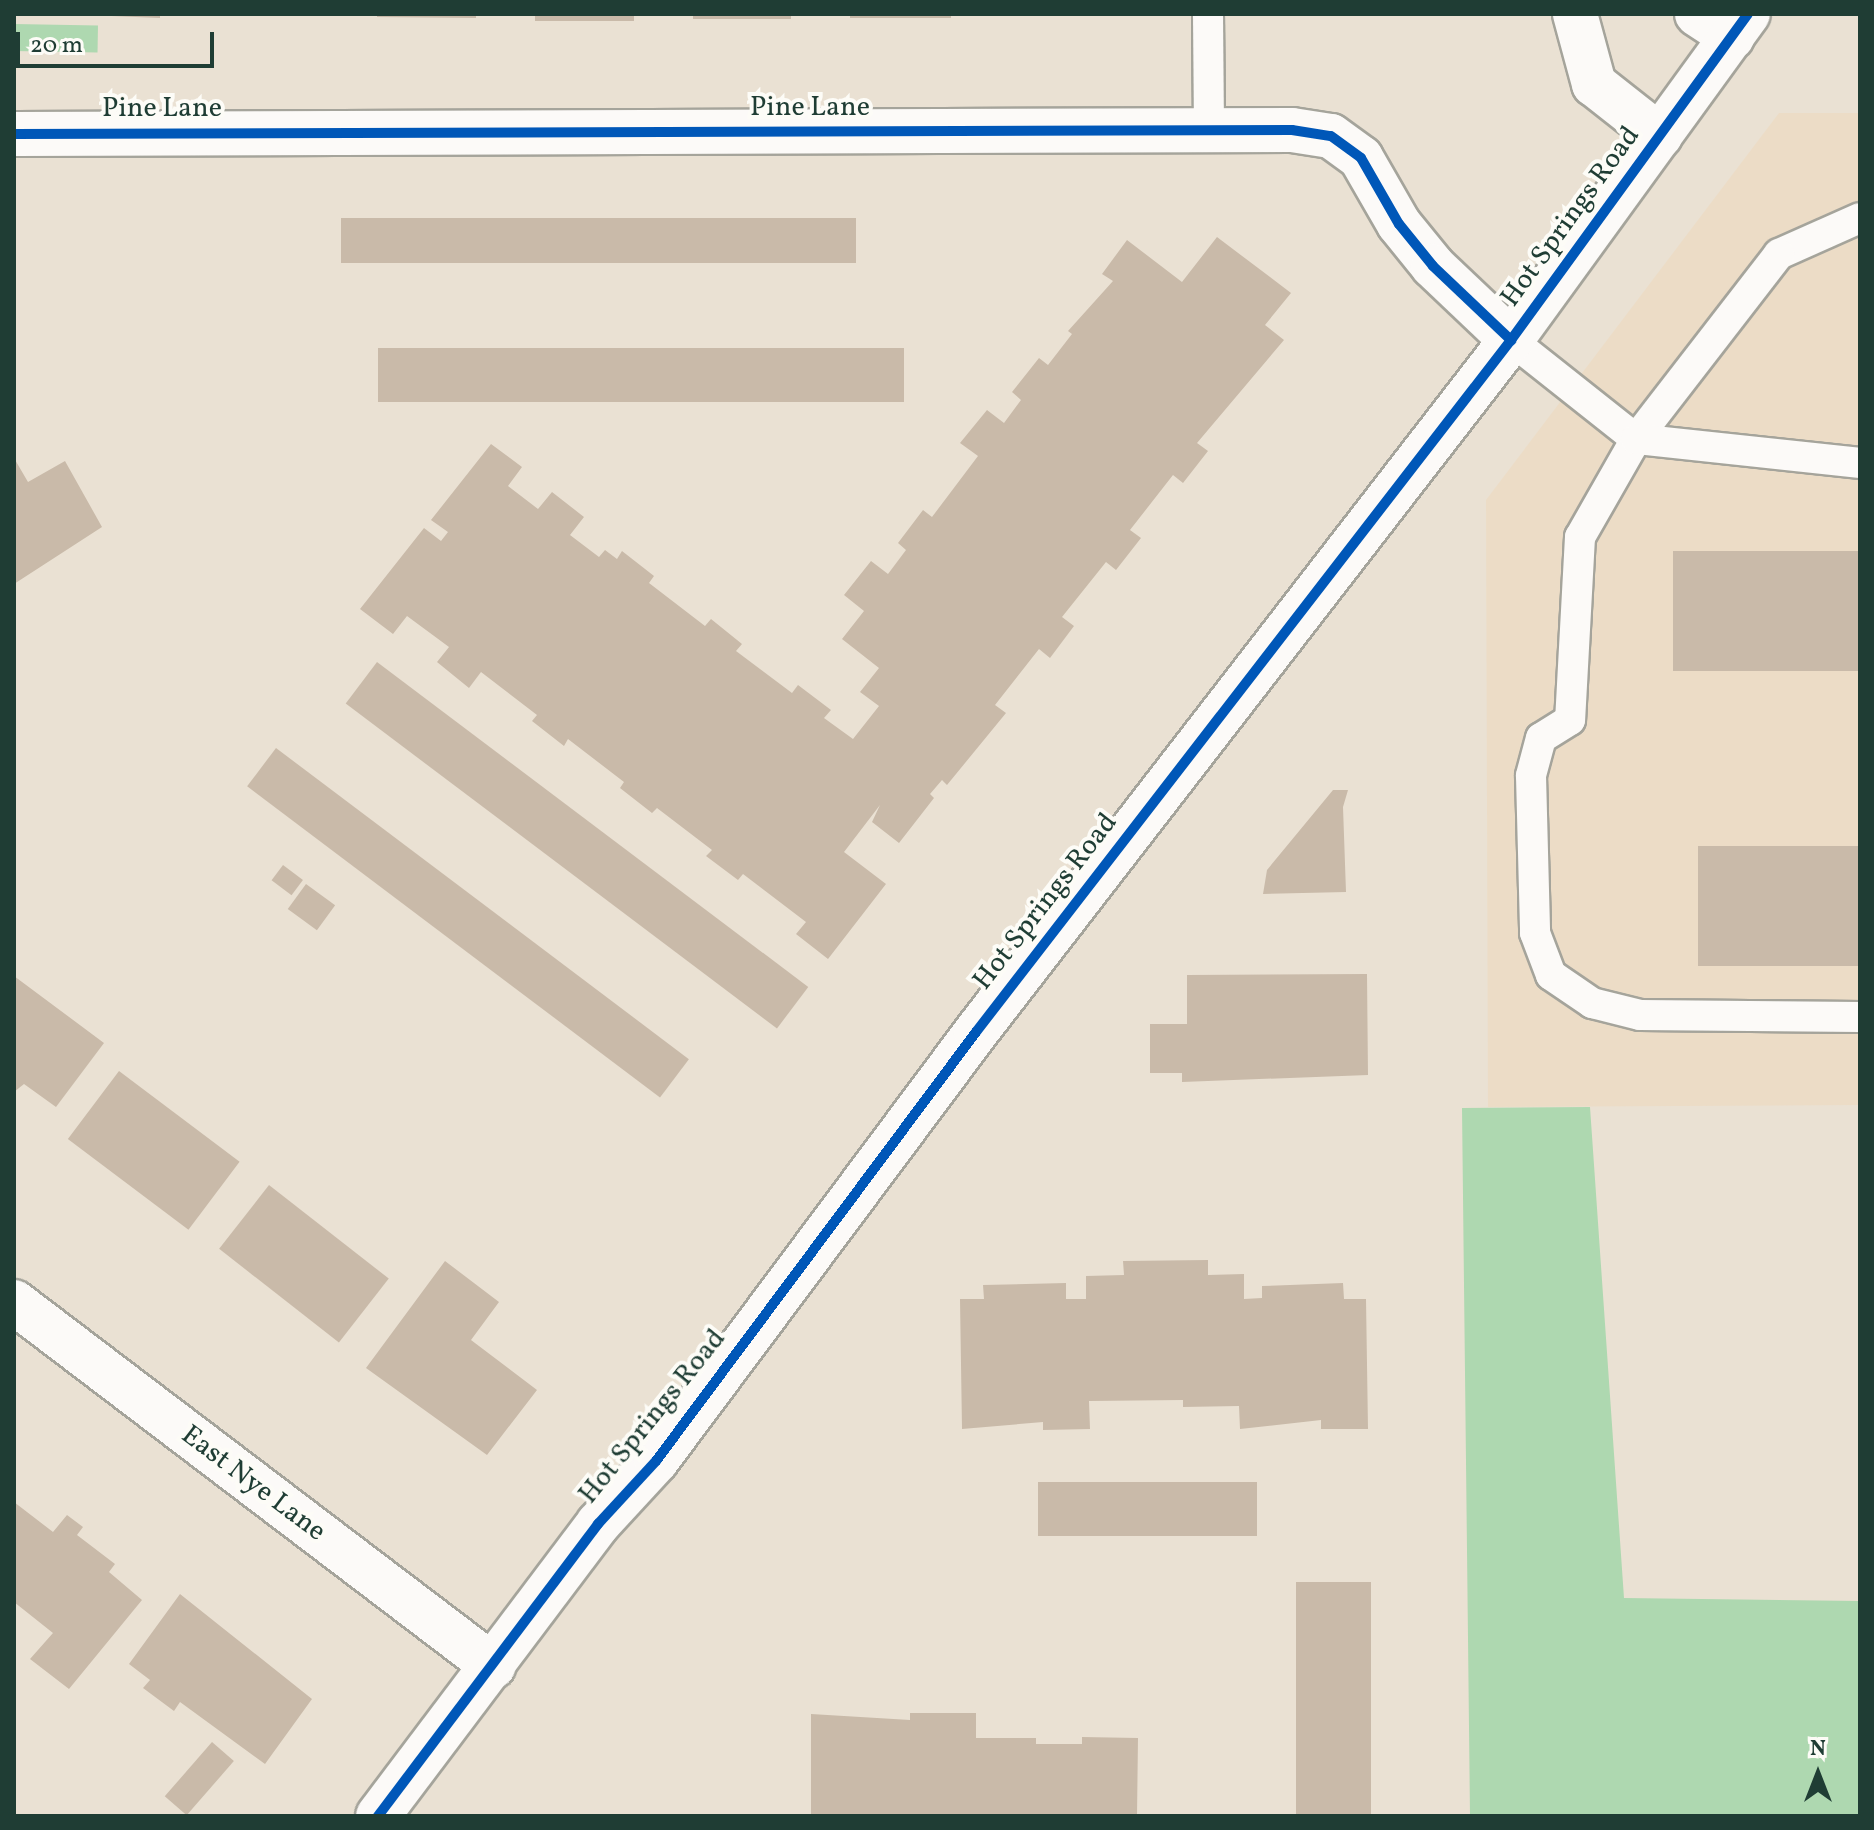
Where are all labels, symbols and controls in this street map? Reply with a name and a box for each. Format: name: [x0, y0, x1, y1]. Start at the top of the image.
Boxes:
scale bar: [20, 16, 218, 66]
text: 20 m: [30, 29, 83, 63]
street label: Pine Lane: [750, 91, 870, 125]
street label: Pine Lane: [102, 92, 222, 126]
street label: Hot Springs Road: [1494, 120, 1648, 314]
street label: Hot Springs Road: [967, 807, 1125, 997]
street label: Hot Springs Road: [572, 1323, 734, 1511]
street label: East Nye Lane: [174, 1419, 332, 1549]
north arrow: [1778, 1734, 1858, 1814]
text: N: [1810, 1734, 1826, 1765]

